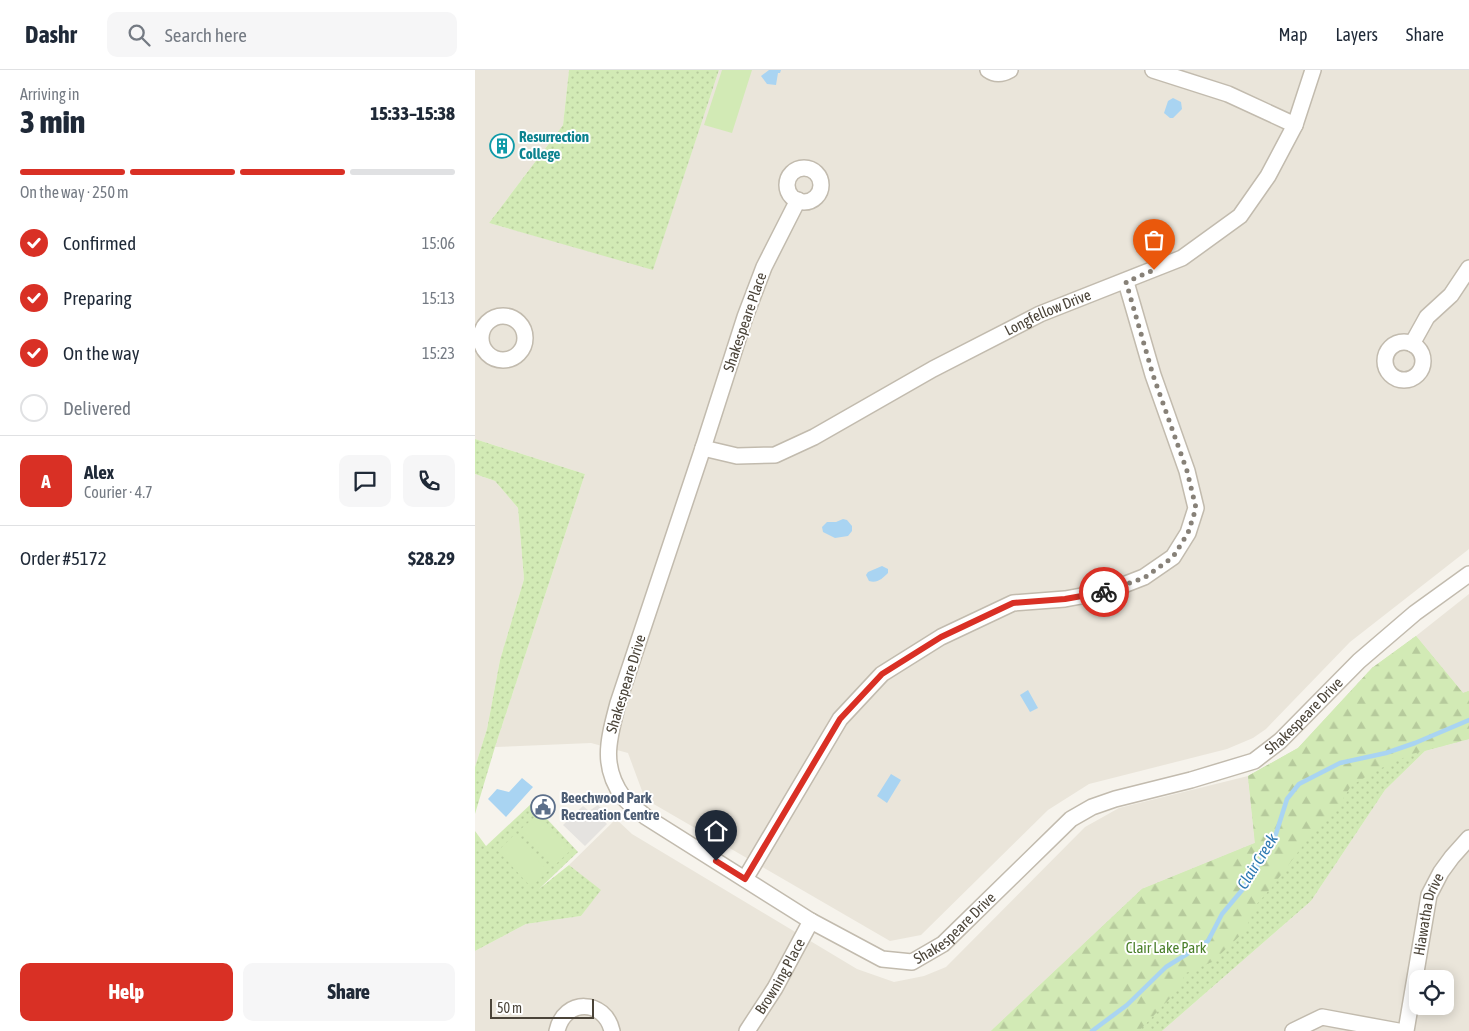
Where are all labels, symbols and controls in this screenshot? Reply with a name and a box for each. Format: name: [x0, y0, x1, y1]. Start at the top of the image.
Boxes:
search box: [107, 12, 457, 57]
text: Dashr: [25, 21, 77, 48]
icon: search: [125, 21, 153, 49]
text: Search here: [165, 24, 247, 46]
text: Map: [1278, 24, 1307, 45]
text: Layers: [1335, 24, 1378, 45]
text: Share: [1406, 24, 1444, 45]
text: Arriving in: [20, 85, 80, 103]
text: 15:33–15:38: [370, 102, 455, 124]
text: 3 min: [20, 103, 85, 140]
place label: Resurrection College: [519, 128, 589, 162]
building icon: Resurrection College: [489, 133, 515, 159]
text: On the way · 250 m: [20, 183, 129, 201]
pin: [1133, 219, 1175, 270]
icon: bag: [1140, 226, 1168, 254]
icon: check: [20, 229, 48, 257]
text: Confirmed: [63, 232, 136, 254]
text: 15:06: [422, 234, 455, 252]
street label: Shakespeare Place: [720, 270, 770, 374]
icon: check: [20, 284, 48, 312]
street label: Longfellow Drive: [1002, 286, 1093, 339]
text: Preparing: [63, 287, 132, 309]
text: 15:13: [422, 289, 455, 307]
icon: check: [20, 339, 48, 367]
text: On the way: [63, 342, 140, 364]
text: 15:23: [422, 344, 455, 362]
text: Delivered: [63, 397, 131, 419]
button: chat: [339, 455, 391, 507]
button: phone: [403, 455, 455, 507]
text: Alex: [84, 461, 114, 483]
text: A: [41, 470, 51, 492]
text: Courier · 4.7: [84, 483, 153, 501]
text: Order #5172: [20, 547, 107, 569]
text: $28.29: [408, 547, 455, 569]
courier: [1079, 567, 1129, 617]
icon: bike: [1090, 578, 1118, 606]
street label: Shakespeare Drive: [602, 632, 649, 735]
street label: Shakespeare Drive: [1261, 674, 1346, 758]
place label: Beechwood Park Recreation Centre: [561, 789, 660, 823]
public building icon: Beechwood Park Recreation Centre: [530, 794, 556, 820]
pin: [695, 810, 737, 861]
icon: home: [702, 817, 730, 845]
water label: Clair Creek: [1233, 829, 1282, 892]
street label: Hiawatha Drive: [1410, 870, 1447, 957]
street label: Shakespeare Drive: [910, 889, 999, 967]
street label: Browning Place: [751, 935, 808, 1017]
park label: Clair Lake Park: [1126, 939, 1207, 956]
button: Help: [20, 963, 233, 1021]
button: Share: [243, 963, 455, 1021]
map controls: [1409, 970, 1454, 1015]
button: locate: [1409, 970, 1454, 1015]
scale bar: [490, 996, 594, 1019]
text: 50 m: [497, 1000, 522, 1016]

